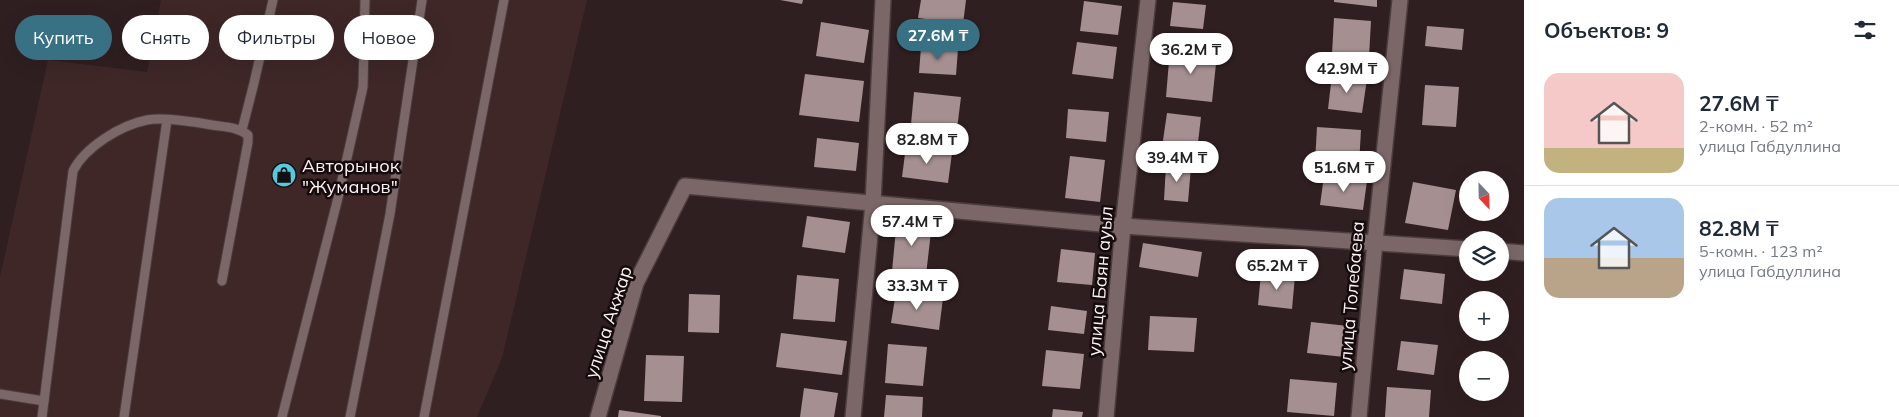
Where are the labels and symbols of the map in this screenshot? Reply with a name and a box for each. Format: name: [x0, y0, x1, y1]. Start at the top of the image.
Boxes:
pin: 27.6M ₸: [892, 18, 984, 61]
pin: 36.2M ₸: [1145, 32, 1237, 75]
pin: 42.9M ₸: [1301, 52, 1393, 94]
pin: 82.8M ₸: [881, 122, 973, 165]
pin: 39.4M ₸: [1131, 140, 1223, 183]
pin: 51.6M ₸: [1298, 150, 1390, 193]
place label: Авторынок "Жуманов": [302, 154, 400, 198]
shop icon: Авторынок "Жуманов": [271, 162, 297, 188]
north arrow: [1459, 171, 1509, 221]
pin: 57.4M ₸: [866, 204, 958, 247]
street label: улица Баян ауыл: [1082, 205, 1118, 357]
street label: улица Толебаева: [1333, 220, 1369, 372]
pin: 65.2M ₸: [1231, 248, 1323, 291]
street label: улица Акжар: [579, 263, 637, 381]
pin: 33.3M ₸: [871, 268, 963, 311]

